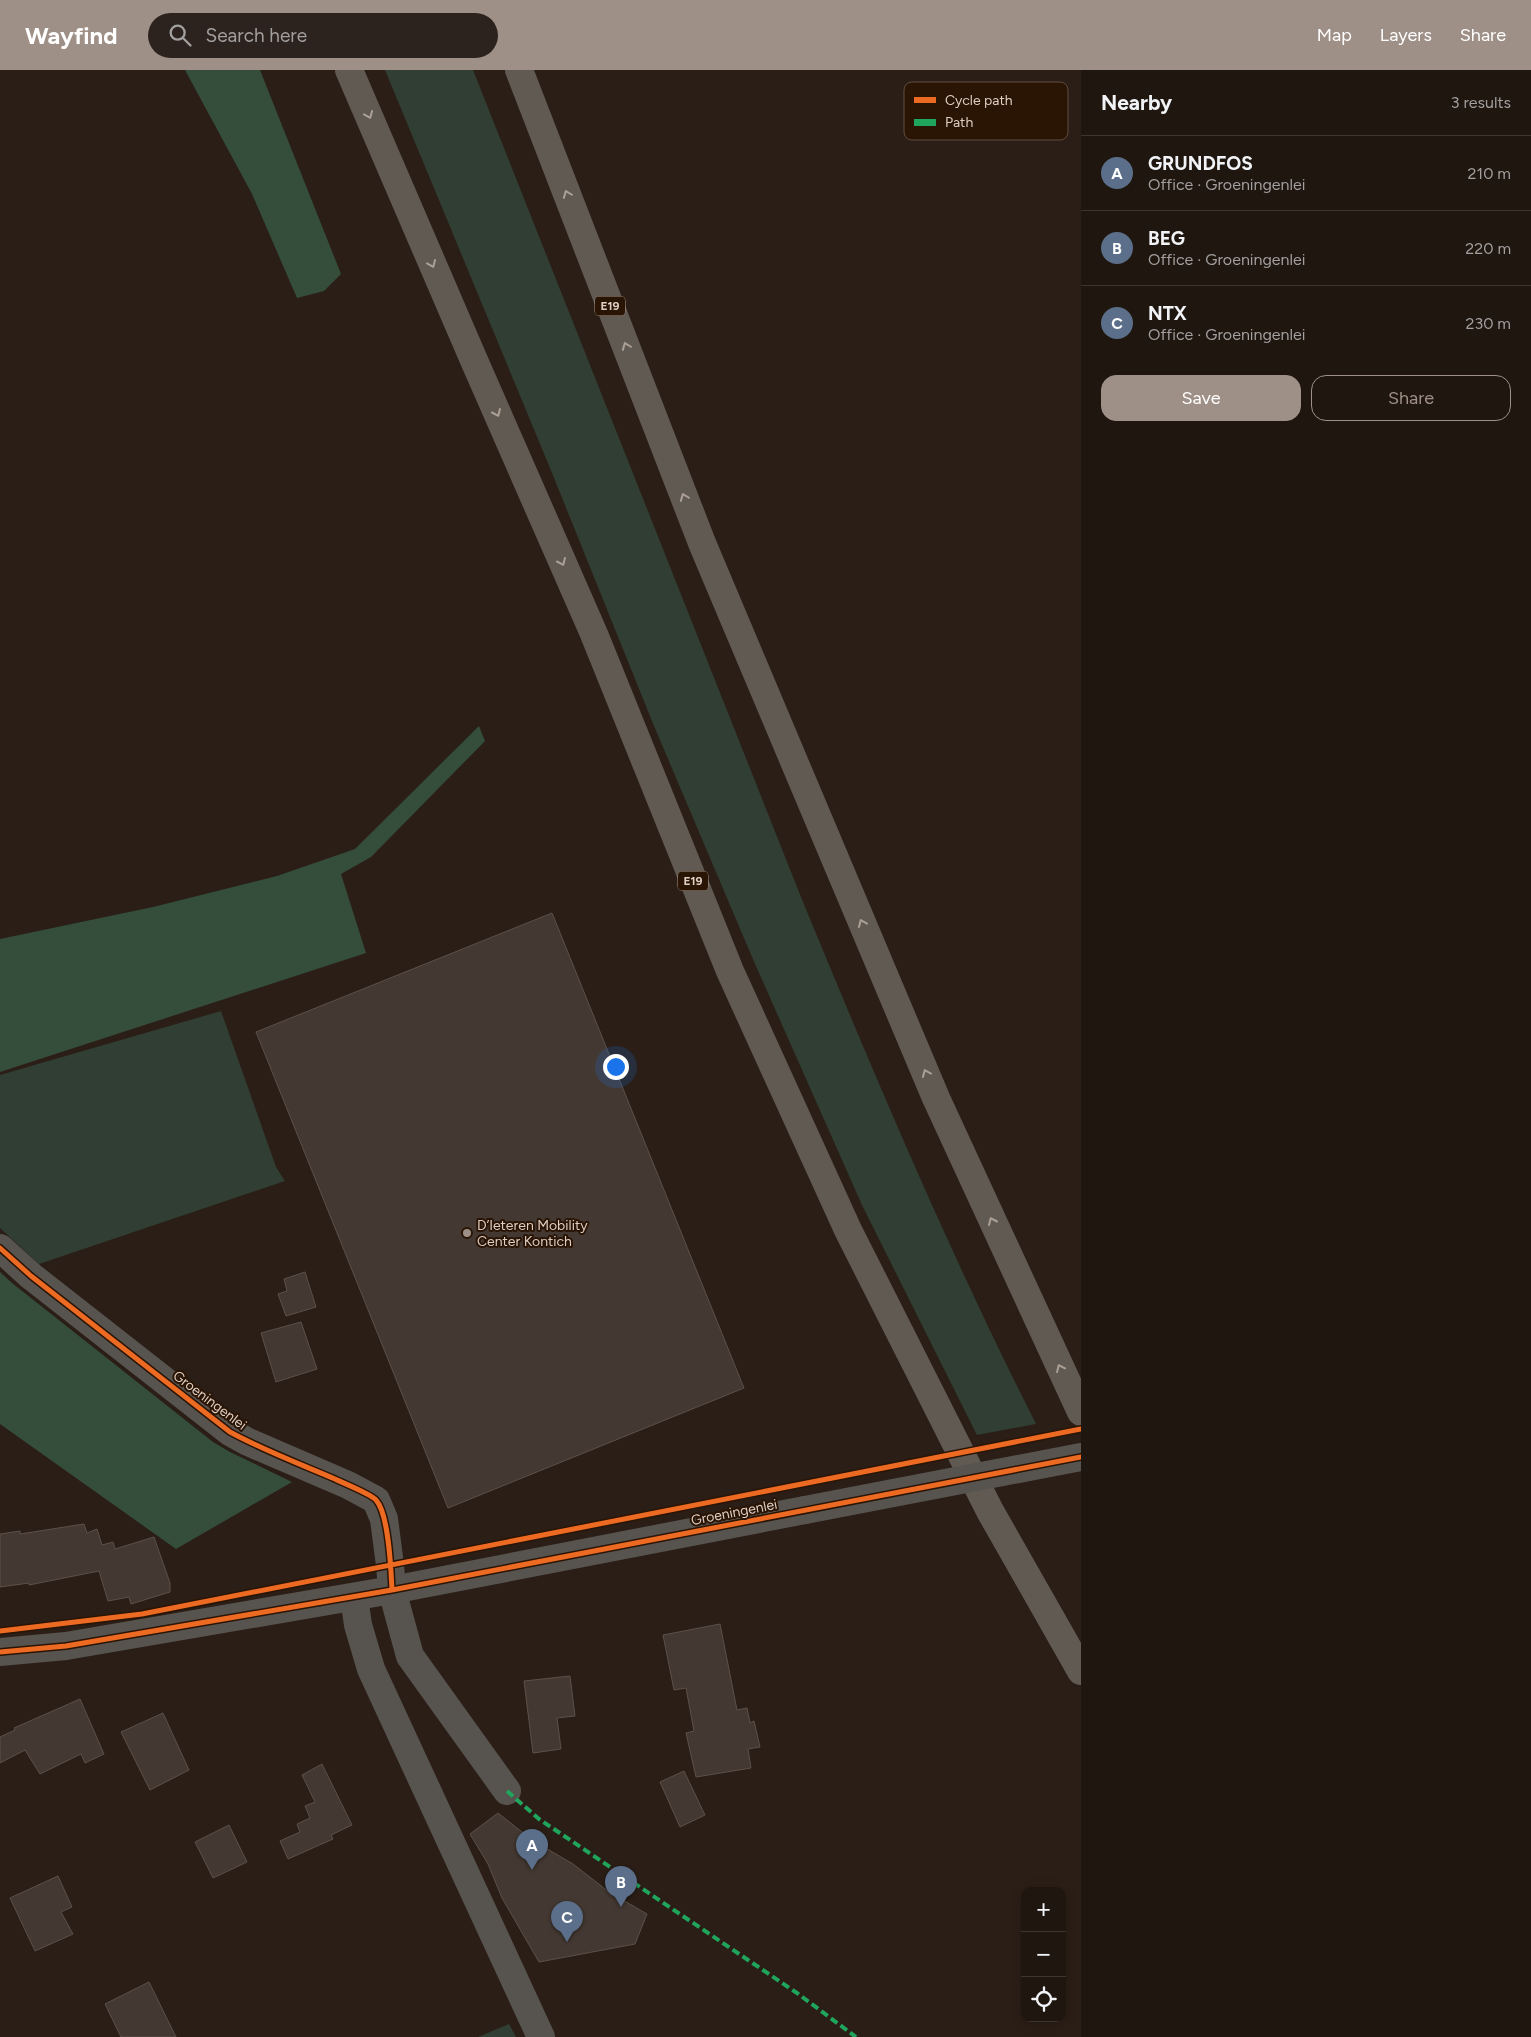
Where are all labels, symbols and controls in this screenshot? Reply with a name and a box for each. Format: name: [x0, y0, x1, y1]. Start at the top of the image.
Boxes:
search box: [148, 13, 498, 58]
text: Wayfind: [25, 21, 118, 50]
icon: search: [166, 21, 194, 49]
text: Search here: [206, 24, 307, 47]
text: Map: [1317, 24, 1352, 46]
text: Layers: [1380, 24, 1432, 46]
text: Share: [1460, 24, 1506, 46]
legend: [904, 82, 1068, 140]
text: Nearby: [1101, 90, 1172, 115]
text: Cycle path: [945, 92, 1013, 109]
text: 3 results: [1451, 93, 1511, 112]
one-way arrow: [362, 110, 373, 119]
text: Path: [945, 114, 973, 131]
text: GRUNDFOS: [1148, 152, 1253, 175]
text: A: [1111, 164, 1123, 183]
text: 210 m: [1468, 164, 1511, 183]
text: Office · Groeningenlei: [1148, 175, 1305, 194]
one-way arrow: [563, 190, 573, 199]
text: BEG: [1148, 227, 1185, 250]
text: B: [1112, 239, 1122, 258]
text: 220 m: [1465, 239, 1511, 258]
text: Office · Groeningenlei: [1148, 250, 1305, 269]
one-way arrow: [426, 259, 437, 268]
road number: E19: [595, 297, 625, 316]
text: NTX: [1148, 302, 1187, 325]
text: C: [1111, 314, 1123, 333]
text: 230 m: [1466, 314, 1511, 333]
text: Office · Groeningenlei: [1148, 325, 1305, 344]
one-way arrow: [621, 342, 631, 350]
button: Save: [1101, 375, 1301, 421]
button: Share: [1311, 375, 1511, 421]
one-way arrow: [490, 408, 501, 417]
one-way arrow: [680, 493, 690, 502]
one-way arrow: [556, 557, 567, 566]
road number: E19: [678, 871, 708, 890]
one-way arrow: [858, 919, 869, 928]
your location: [603, 1054, 629, 1080]
one-way arrow: [921, 1069, 931, 1077]
place label: D’Ieteren Mobility Center Kontich: [477, 1217, 588, 1250]
one-way arrow: [988, 1217, 998, 1226]
marker: D’Ieteren Mobility Center Kontich: [461, 1227, 473, 1239]
one-way arrow: [1056, 1364, 1066, 1373]
street label: Groeningenlei: [170, 1367, 250, 1434]
street label: Groeningenlei: [689, 1496, 779, 1529]
pin: A: [516, 1829, 548, 1870]
pin: B: [605, 1866, 637, 1907]
map controls: [1021, 1887, 1066, 2022]
button: +: [1021, 1887, 1066, 1932]
pin: C: [551, 1901, 583, 1942]
button: −: [1021, 1932, 1066, 1977]
button: locate: [1021, 1977, 1066, 2022]

